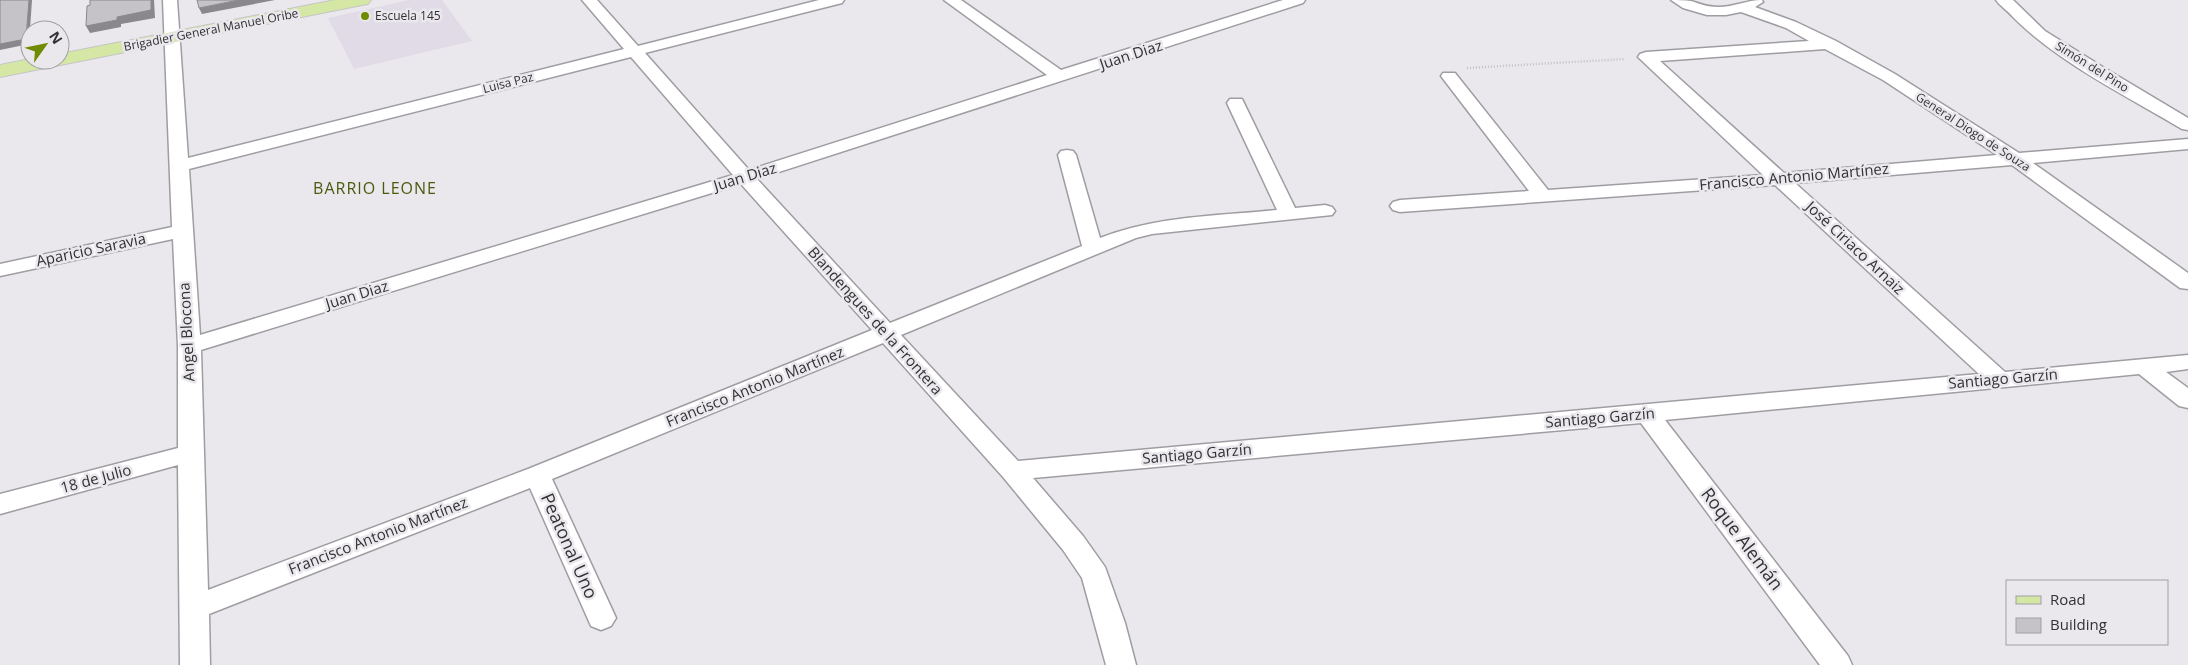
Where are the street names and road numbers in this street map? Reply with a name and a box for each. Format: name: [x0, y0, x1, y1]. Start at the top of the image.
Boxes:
street label: Brigadier General Manuel Oribe: [122, 4, 300, 55]
street label: Juan Diaz: [1095, 35, 1165, 74]
street label: Simón del Pino: [2052, 37, 2132, 96]
street label: Luisa Paz: [481, 68, 535, 97]
street label: General Diogo de Souza: [1913, 88, 2034, 175]
street label: Juan Diaz: [709, 157, 779, 196]
street label: Francisco Antonio Martínez: [1698, 158, 1890, 194]
street label: José Ciriaco Arnaiz: [1801, 195, 1909, 298]
street label: Aparicio Saravia: [34, 228, 147, 270]
street label: Blandengues de la Frontera: [804, 242, 948, 399]
street label: Juan Diaz: [321, 275, 391, 314]
street label: Angel Blocona: [173, 282, 199, 382]
street label: Francisco Antonio Martínez: [663, 341, 847, 431]
street label: Santiago Garzín: [1947, 363, 2058, 393]
street label: Santiago Garzín: [1544, 402, 1655, 432]
street label: Santiago Garzín: [1141, 438, 1252, 468]
street label: 18 de Julio: [58, 459, 133, 497]
street label: Roque Alemán: [1696, 482, 1789, 595]
street label: Peatonal Uno: [536, 489, 604, 602]
street label: Francisco Antonio Martínez: [285, 492, 470, 579]

